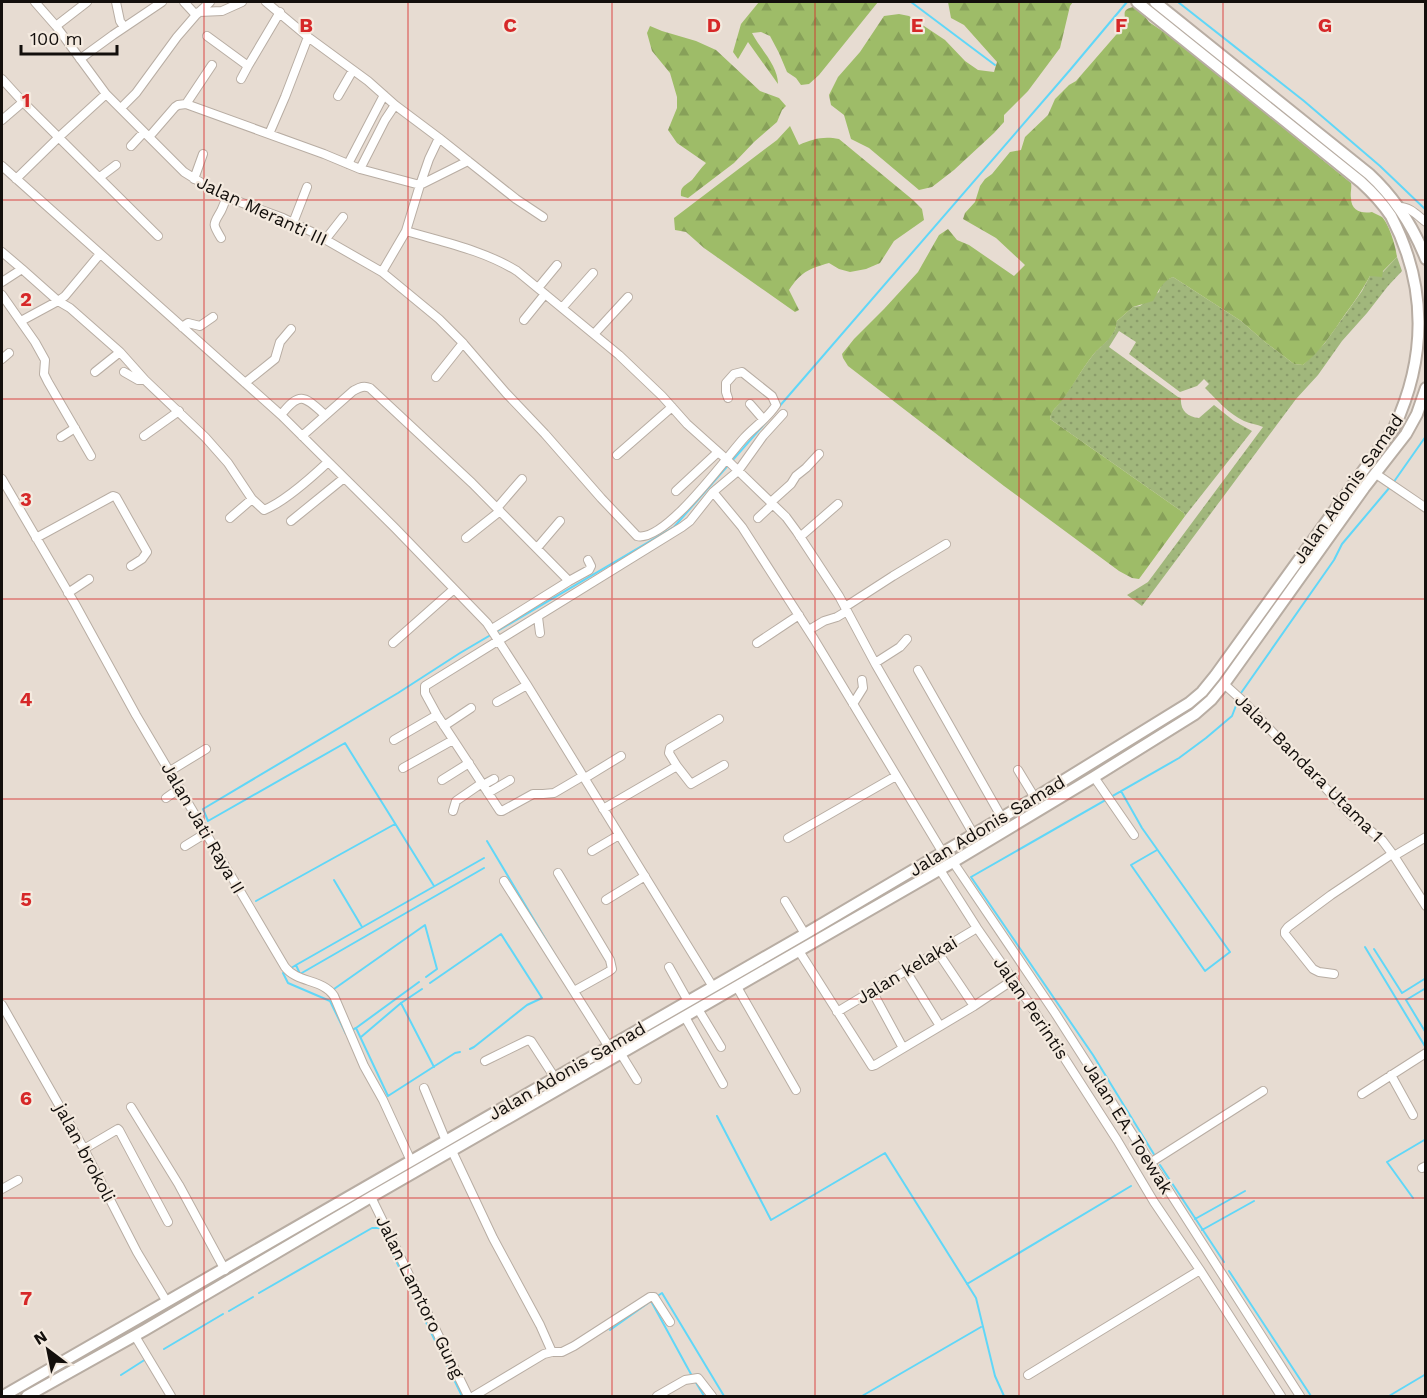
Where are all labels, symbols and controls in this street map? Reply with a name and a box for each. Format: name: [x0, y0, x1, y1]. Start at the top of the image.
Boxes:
text: B: [299, 13, 313, 37]
text: C: [503, 13, 517, 37]
text: D: [707, 13, 721, 37]
text: E: [911, 13, 923, 37]
text: F: [1115, 13, 1127, 37]
text: G: [1318, 13, 1332, 37]
scale bar: [21, 18, 117, 56]
text: 100 m: [30, 28, 83, 49]
text: 1: [22, 88, 30, 112]
street label: Jalan Meranti III: [194, 171, 331, 250]
text: 2: [20, 287, 32, 311]
street label: Jalan Adonis Samad: [1288, 410, 1407, 568]
text: 3: [20, 487, 32, 511]
text: 4: [20, 687, 33, 711]
street label: Jalan Bandara Utama 1: [1231, 689, 1388, 846]
street label: Jalan Jati Raya II: [157, 758, 250, 897]
street label: Jalan Adonis Samad: [905, 771, 1068, 880]
text: 5: [20, 887, 32, 911]
street label: Jalan kelakai: [852, 931, 961, 1008]
street label: Jalan Perintis: [989, 952, 1073, 1063]
street label: Jalan Adonis Samad: [484, 1017, 649, 1124]
street label: Jalan EA. Toewak: [1079, 1058, 1178, 1198]
text: 6: [20, 1086, 32, 1110]
street label: jalan brokoli: [50, 1098, 120, 1205]
street label: Jalan Lamtoro Gung: [372, 1212, 469, 1382]
text: 7: [20, 1286, 32, 1310]
north arrow: [18, 1320, 78, 1380]
text: N: [30, 1327, 50, 1349]

